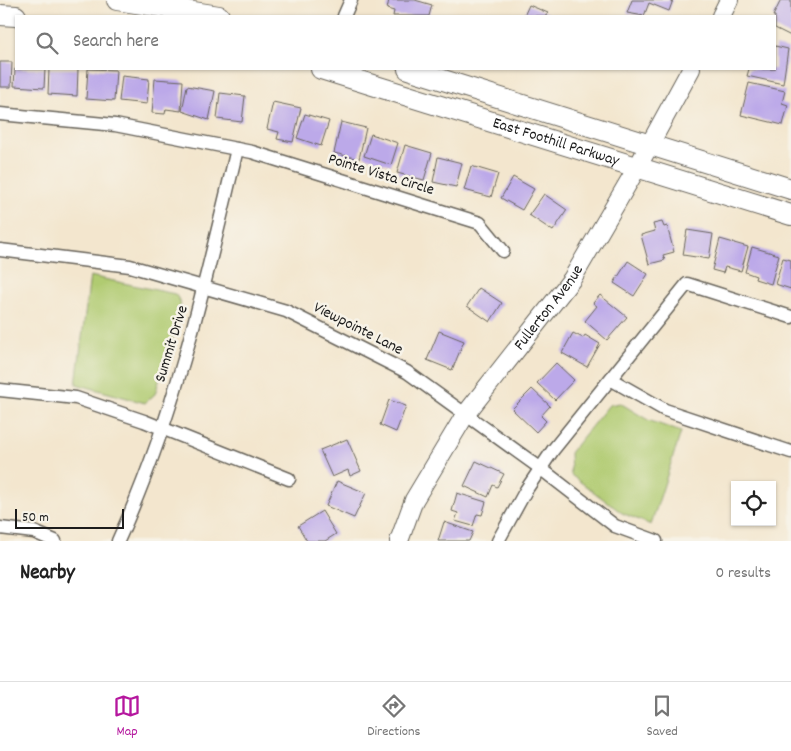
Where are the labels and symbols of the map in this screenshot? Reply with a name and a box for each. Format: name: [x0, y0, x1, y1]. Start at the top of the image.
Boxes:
street label: East Foothill Parkway: [490, 111, 623, 173]
street label: Pointe Vista Circle: [325, 148, 437, 202]
street label: Fullerton Avenue: [508, 261, 589, 355]
street label: Viewpointe Lane: [309, 297, 407, 361]
street label: Summit Drive: [149, 303, 195, 385]
scale bar: [15, 506, 124, 529]

